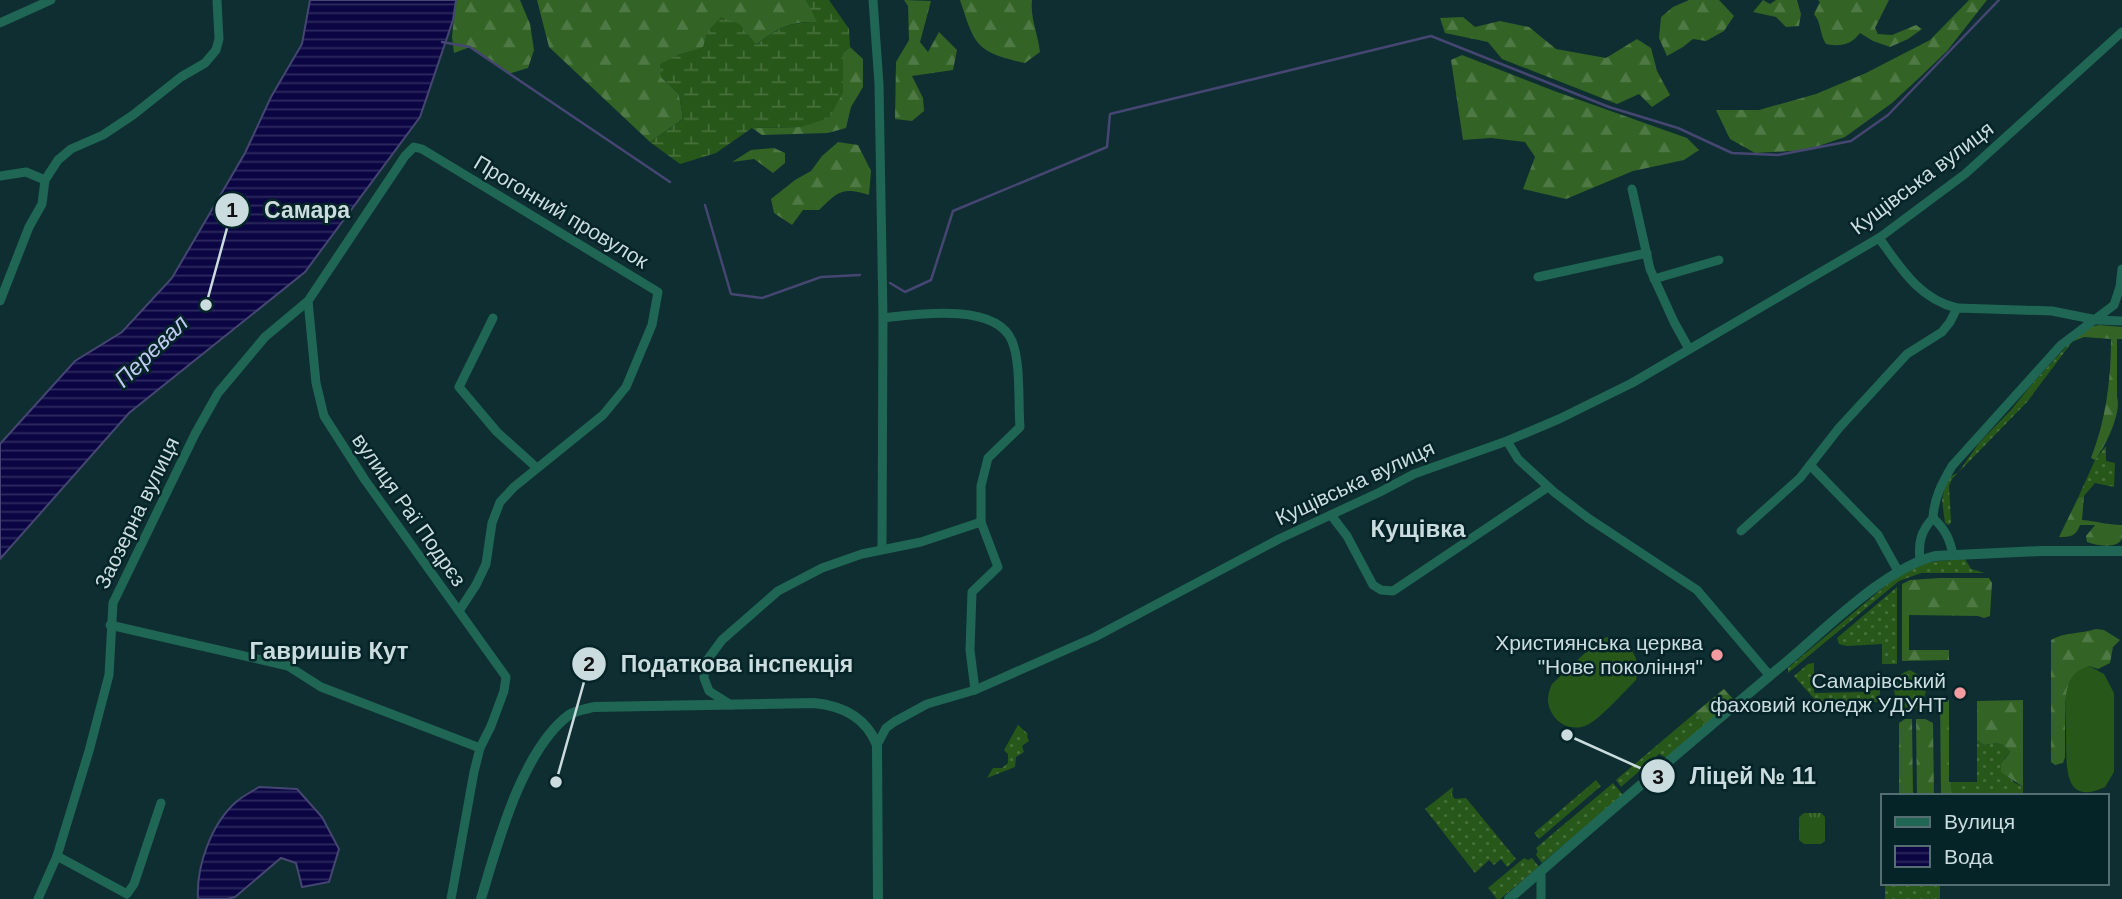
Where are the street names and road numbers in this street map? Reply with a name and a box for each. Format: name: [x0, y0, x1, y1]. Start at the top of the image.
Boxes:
street label: Кущівська вулиця: [1846, 117, 1997, 239]
street label: Прогонний провулок: [470, 151, 653, 273]
street label: вулиця Раї Подрєз: [348, 429, 471, 591]
street label: Заозерна вулиця: [90, 433, 183, 592]
street label: Кущівська вулиця: [1272, 436, 1438, 529]

